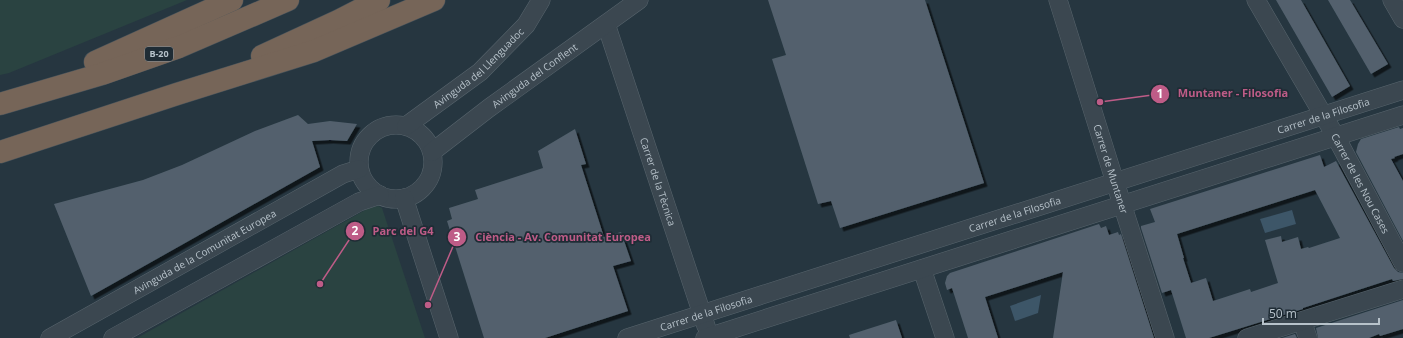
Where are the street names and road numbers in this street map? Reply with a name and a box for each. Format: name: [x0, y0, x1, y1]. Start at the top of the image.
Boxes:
street label: Avinguda del Llenguadoc: [430, 24, 527, 111]
street label: Avinguda del Conflent: [489, 39, 580, 111]
road number: B-20: [145, 47, 173, 61]
street label: Carrer de la Filosofia: [1275, 94, 1371, 137]
street label: Carrer de Muntaner: [1090, 122, 1132, 215]
street label: Carrer de les Nou Cases: [1328, 130, 1393, 236]
street label: Carrer de la Tècnica: [637, 136, 679, 228]
street label: Carrer de la Filosofia: [967, 193, 1063, 235]
street label: Avinguda de la Comunitat Europea: [130, 206, 278, 297]
street label: Carrer de la Filosofia: [658, 291, 754, 334]

